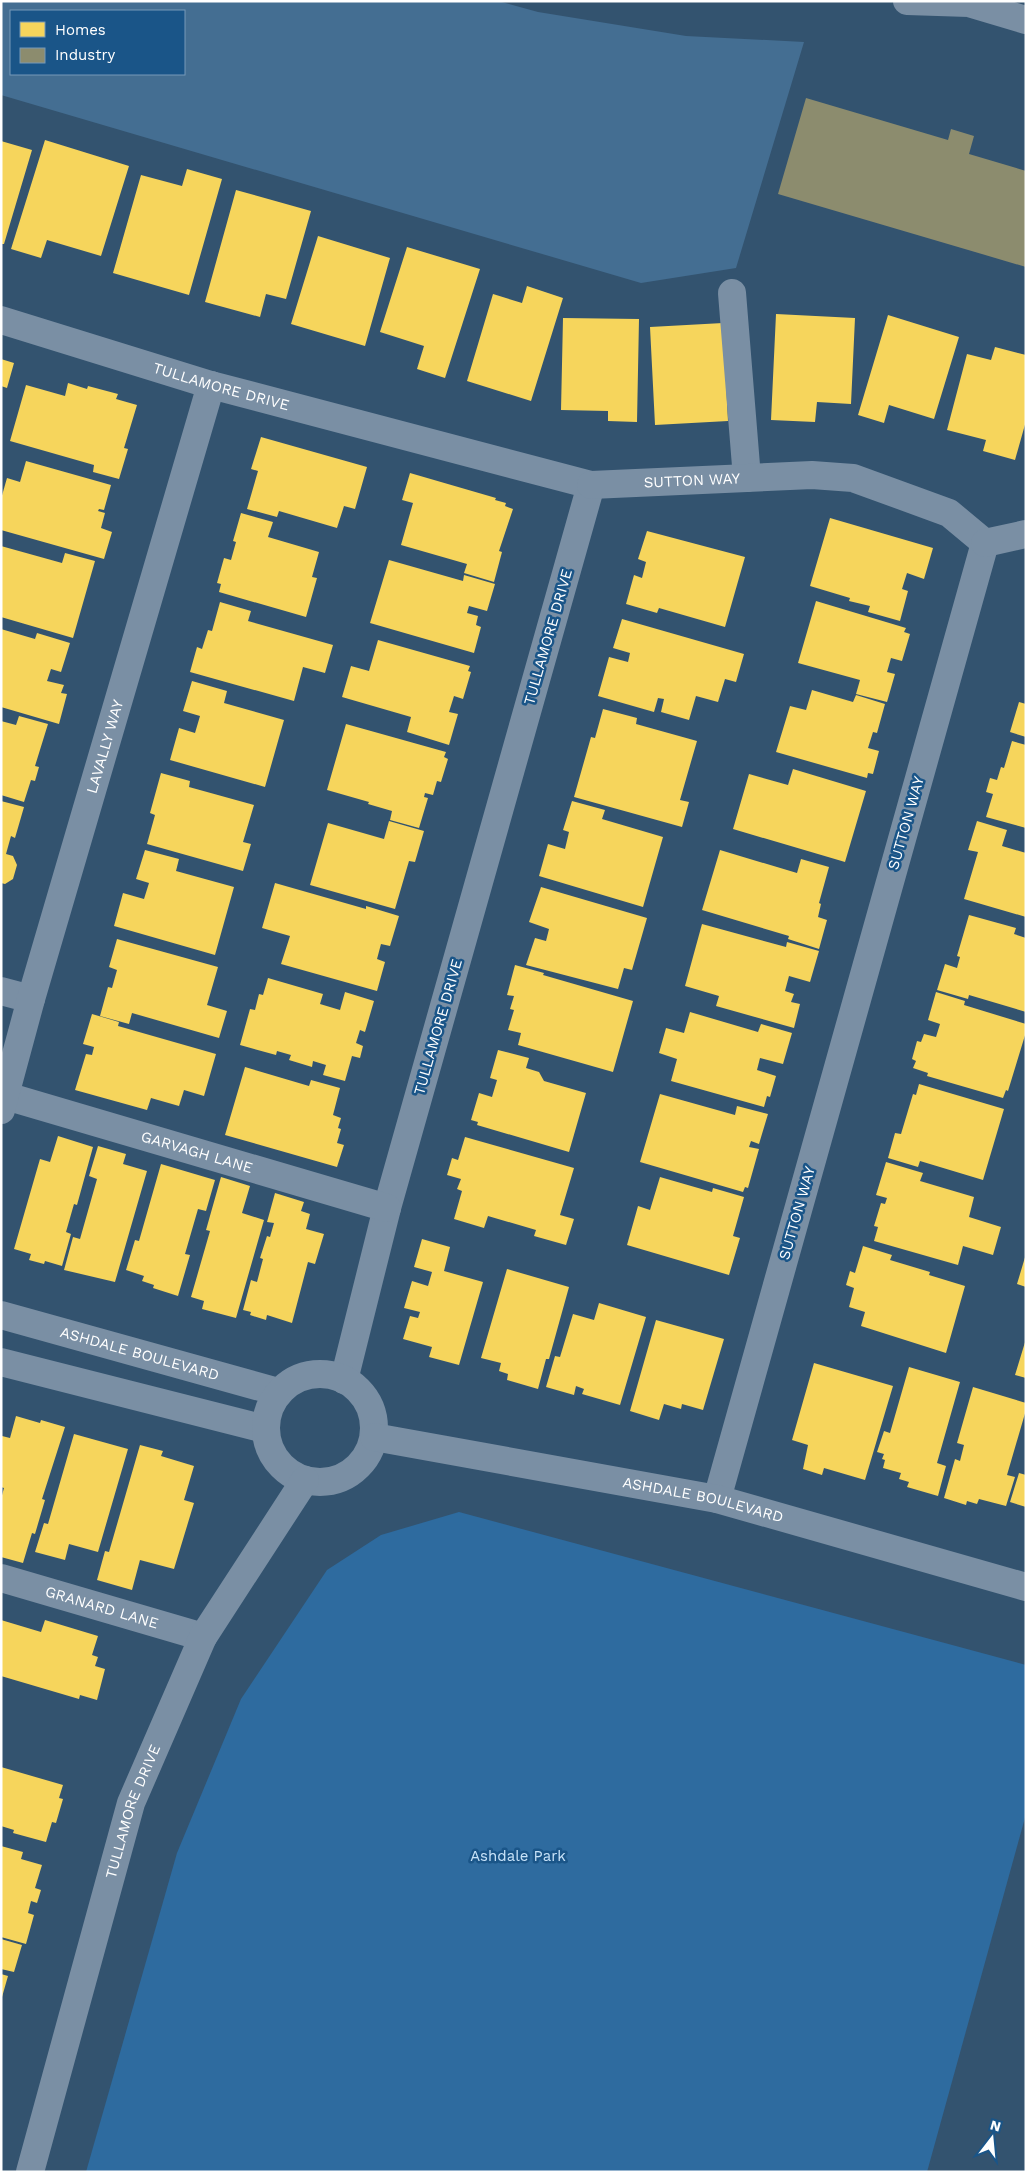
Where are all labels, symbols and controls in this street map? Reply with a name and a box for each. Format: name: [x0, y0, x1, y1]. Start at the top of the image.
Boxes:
legend: [10, 10, 185, 75]
text: Homes: [55, 21, 106, 39]
text: Industry: [55, 46, 116, 64]
street label: TULLAMORE DRIVE: [151, 359, 291, 414]
street label: SUTTON WAY: [643, 469, 741, 492]
street label: TULLAMORE DRIVE: [520, 567, 576, 707]
street label: LAVALLY WAY: [83, 697, 127, 796]
street label: SUTTON WAY: [884, 774, 928, 872]
street label: TULLAMORE DRIVE: [410, 957, 466, 1097]
street label: GARVAGH LANE: [139, 1127, 255, 1177]
street label: SUTTON WAY: [775, 1164, 819, 1262]
street label: ASHDALE BOULEVARD: [58, 1323, 221, 1384]
street label: ASHDALE BOULEVARD: [621, 1473, 785, 1526]
street label: GRANARD LANE: [43, 1582, 161, 1632]
street label: TULLAMORE DRIVE: [102, 1742, 164, 1881]
park label: Ashdale Park: [470, 1847, 566, 1865]
north arrow: [967, 2113, 1017, 2163]
text: N: [988, 2116, 1003, 2135]

